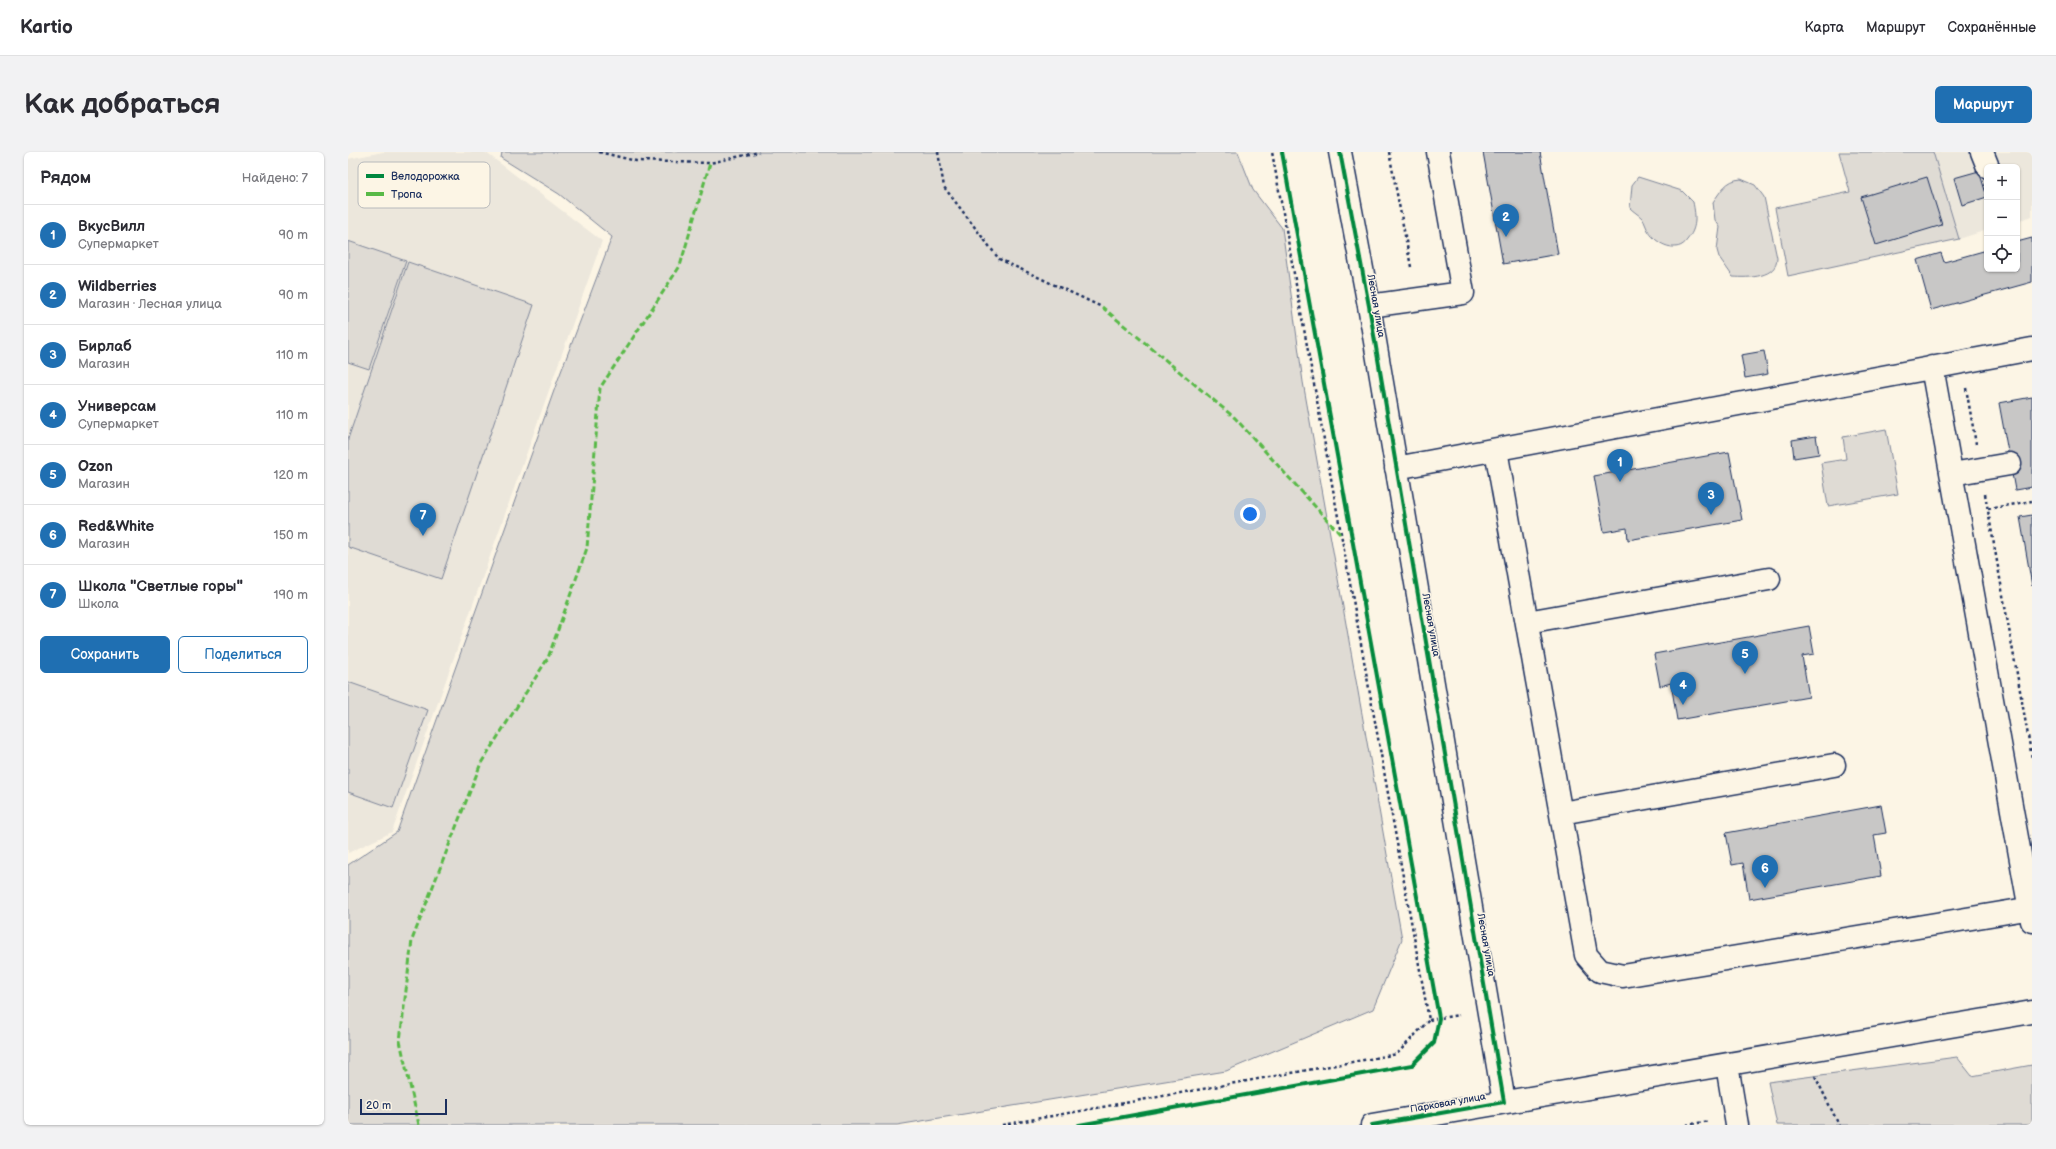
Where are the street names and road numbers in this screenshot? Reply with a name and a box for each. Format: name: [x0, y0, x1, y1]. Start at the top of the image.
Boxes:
street label: Лесная улица: [1364, 272, 1388, 339]
street label: Лесная улица: [1419, 591, 1443, 658]
street label: Лесная улица: [1474, 911, 1498, 978]
street label: Парковая улица: [1409, 1090, 1487, 1116]

